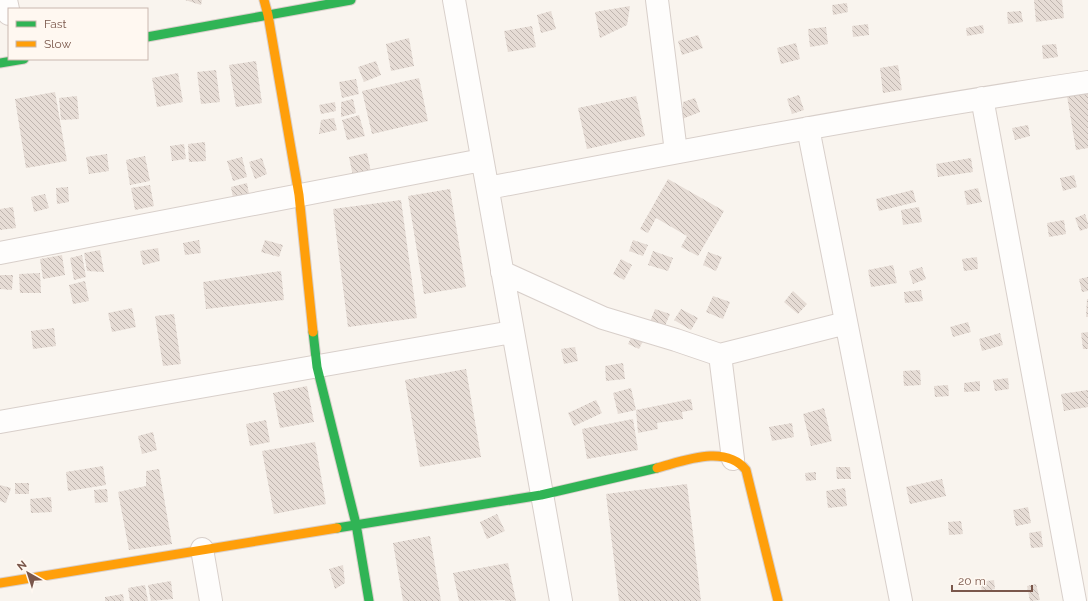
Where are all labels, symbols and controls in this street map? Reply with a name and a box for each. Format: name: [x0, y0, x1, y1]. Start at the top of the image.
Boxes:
legend: [8, 8, 148, 60]
text: Fast: [44, 17, 67, 31]
text: Slow: [44, 37, 71, 51]
north arrow: [8, 553, 48, 593]
text: N: [15, 558, 29, 573]
scale bar: [952, 567, 1032, 593]
text: 20 m: [958, 574, 986, 588]

